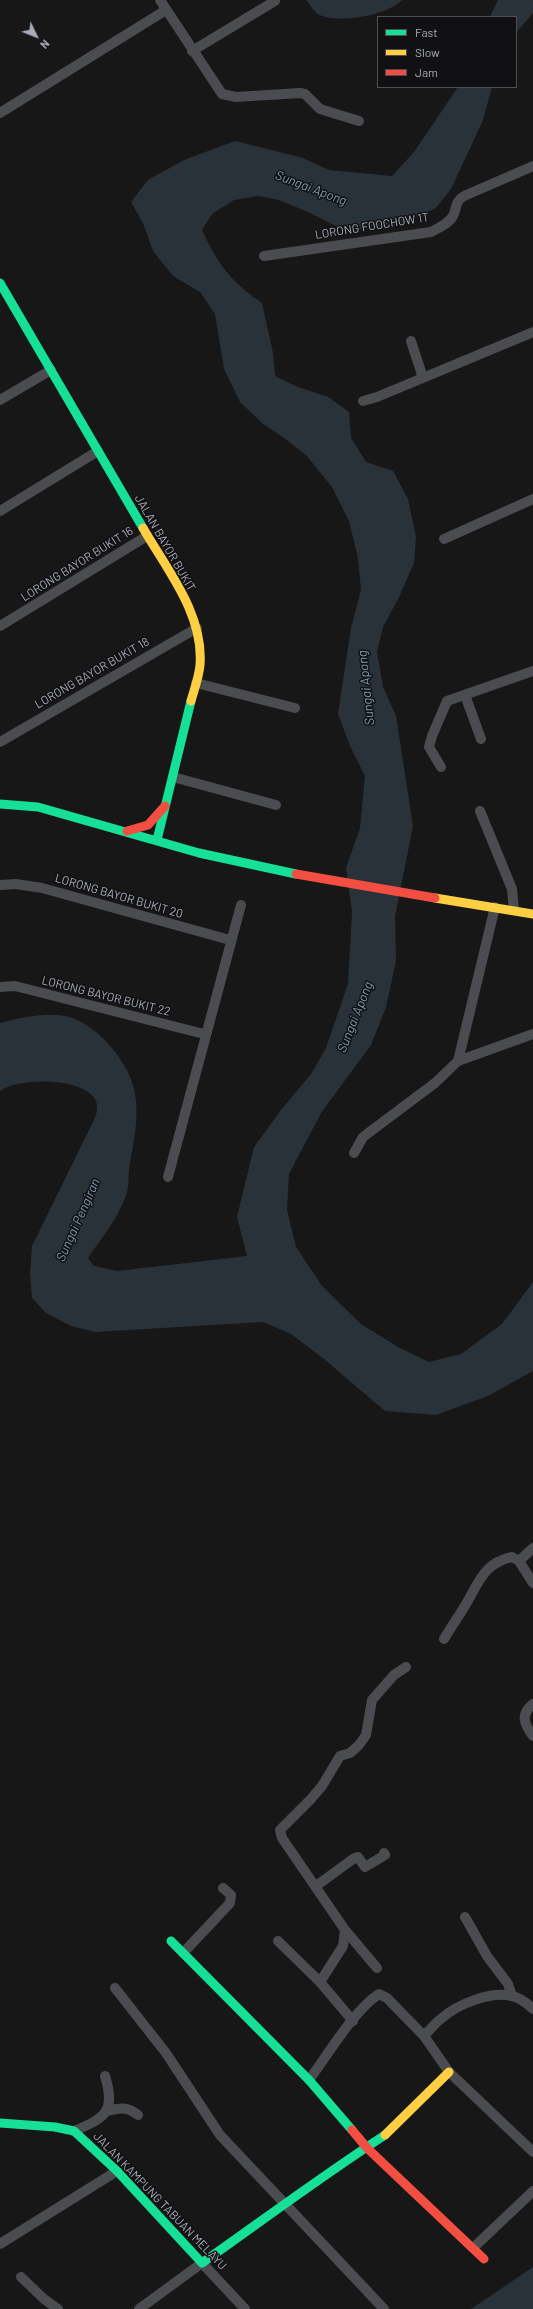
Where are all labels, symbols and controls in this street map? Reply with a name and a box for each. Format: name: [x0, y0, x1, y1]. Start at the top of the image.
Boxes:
north arrow: [16, 16, 56, 56]
legend: [377, 16, 517, 88]
text: Fast: [415, 25, 438, 39]
text: N: [38, 37, 52, 52]
text: Slow: [415, 45, 440, 59]
text: Jam: [415, 65, 438, 79]
water label: Sungai Apong: [273, 167, 349, 209]
street label: LORONG FOOCHOW 1T: [314, 210, 430, 242]
street label: JALAN BAYOR BUKIT: [131, 492, 199, 594]
street label: LORONG BAYOR BUKIT 16: [18, 524, 136, 604]
street label: LORONG BAYOR BUKIT 18: [32, 634, 152, 712]
water label: Sungai Apong: [354, 650, 378, 726]
street label: LORONG BAYOR BUKIT 20: [53, 871, 185, 921]
street label: LORONG BAYOR BUKIT 22: [40, 973, 172, 1019]
water label: Sungai Apong: [334, 979, 376, 1055]
water label: Sungai Pengiran: [53, 1176, 103, 1264]
street label: JALAN KAMPUNG TABUAN MELAYU: [90, 2129, 230, 2273]

